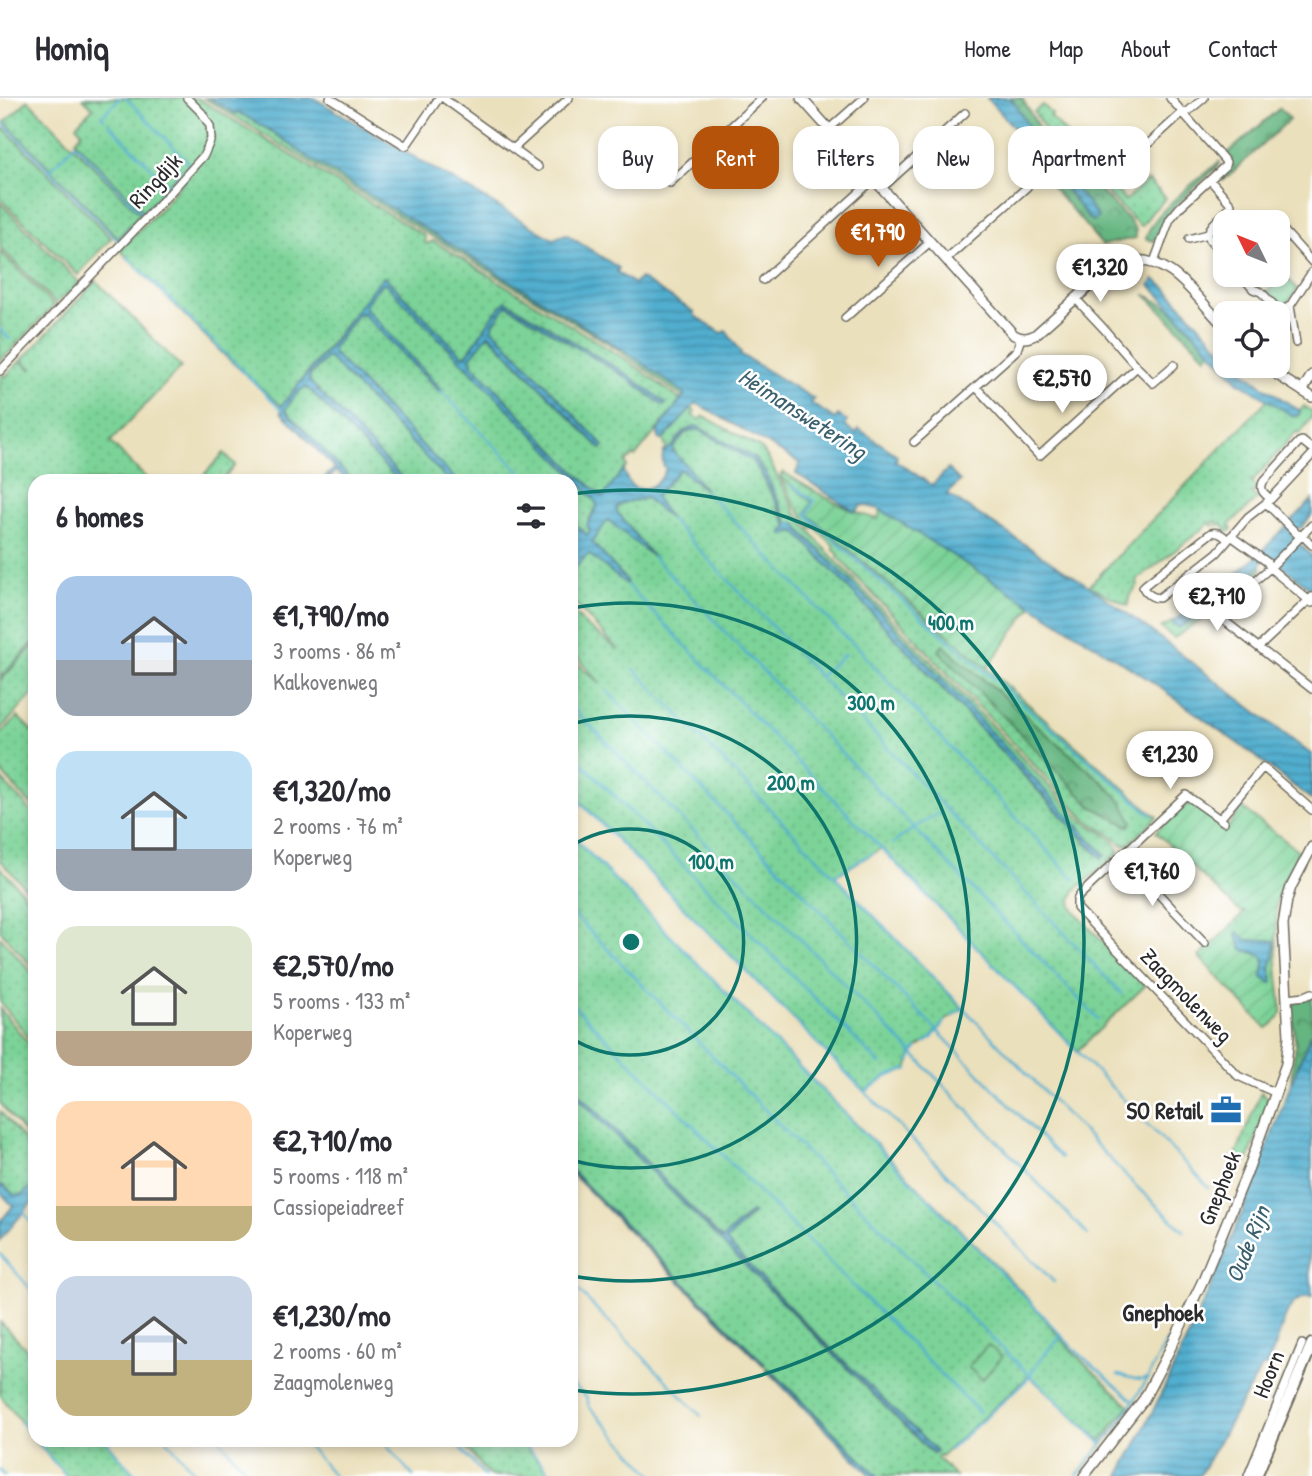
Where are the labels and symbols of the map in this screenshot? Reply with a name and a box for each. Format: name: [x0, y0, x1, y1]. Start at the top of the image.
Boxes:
street label: Ringdijk: [121, 145, 189, 214]
pin: €1,790: [821, 209, 935, 269]
north arrow: [1213, 210, 1290, 287]
pin: €1,320: [1043, 244, 1157, 304]
pin: €2,570: [1005, 356, 1119, 415]
water label: Heimanswetering: [732, 360, 874, 468]
pin: €2,710: [1160, 574, 1274, 633]
text: 400 m: [928, 608, 974, 637]
text: 300 m: [847, 688, 895, 717]
pin: €1,230: [1113, 732, 1227, 791]
text: 200 m: [767, 768, 815, 797]
text: 100 m: [688, 847, 734, 876]
pin: €1,760: [1095, 848, 1209, 908]
centre of rings: [619, 930, 643, 954]
street label: Zaagmolenweg: [1134, 941, 1240, 1049]
office icon: SO Retail: [1209, 1093, 1243, 1127]
place label: SO Retail: [1127, 1095, 1204, 1126]
street label: Gnephoek: [1190, 1146, 1248, 1230]
water label: Oude Rijn: [1217, 1199, 1278, 1287]
district label: Gnephoek: [1122, 1296, 1204, 1329]
street label: Hoorn: [1245, 1346, 1291, 1402]

